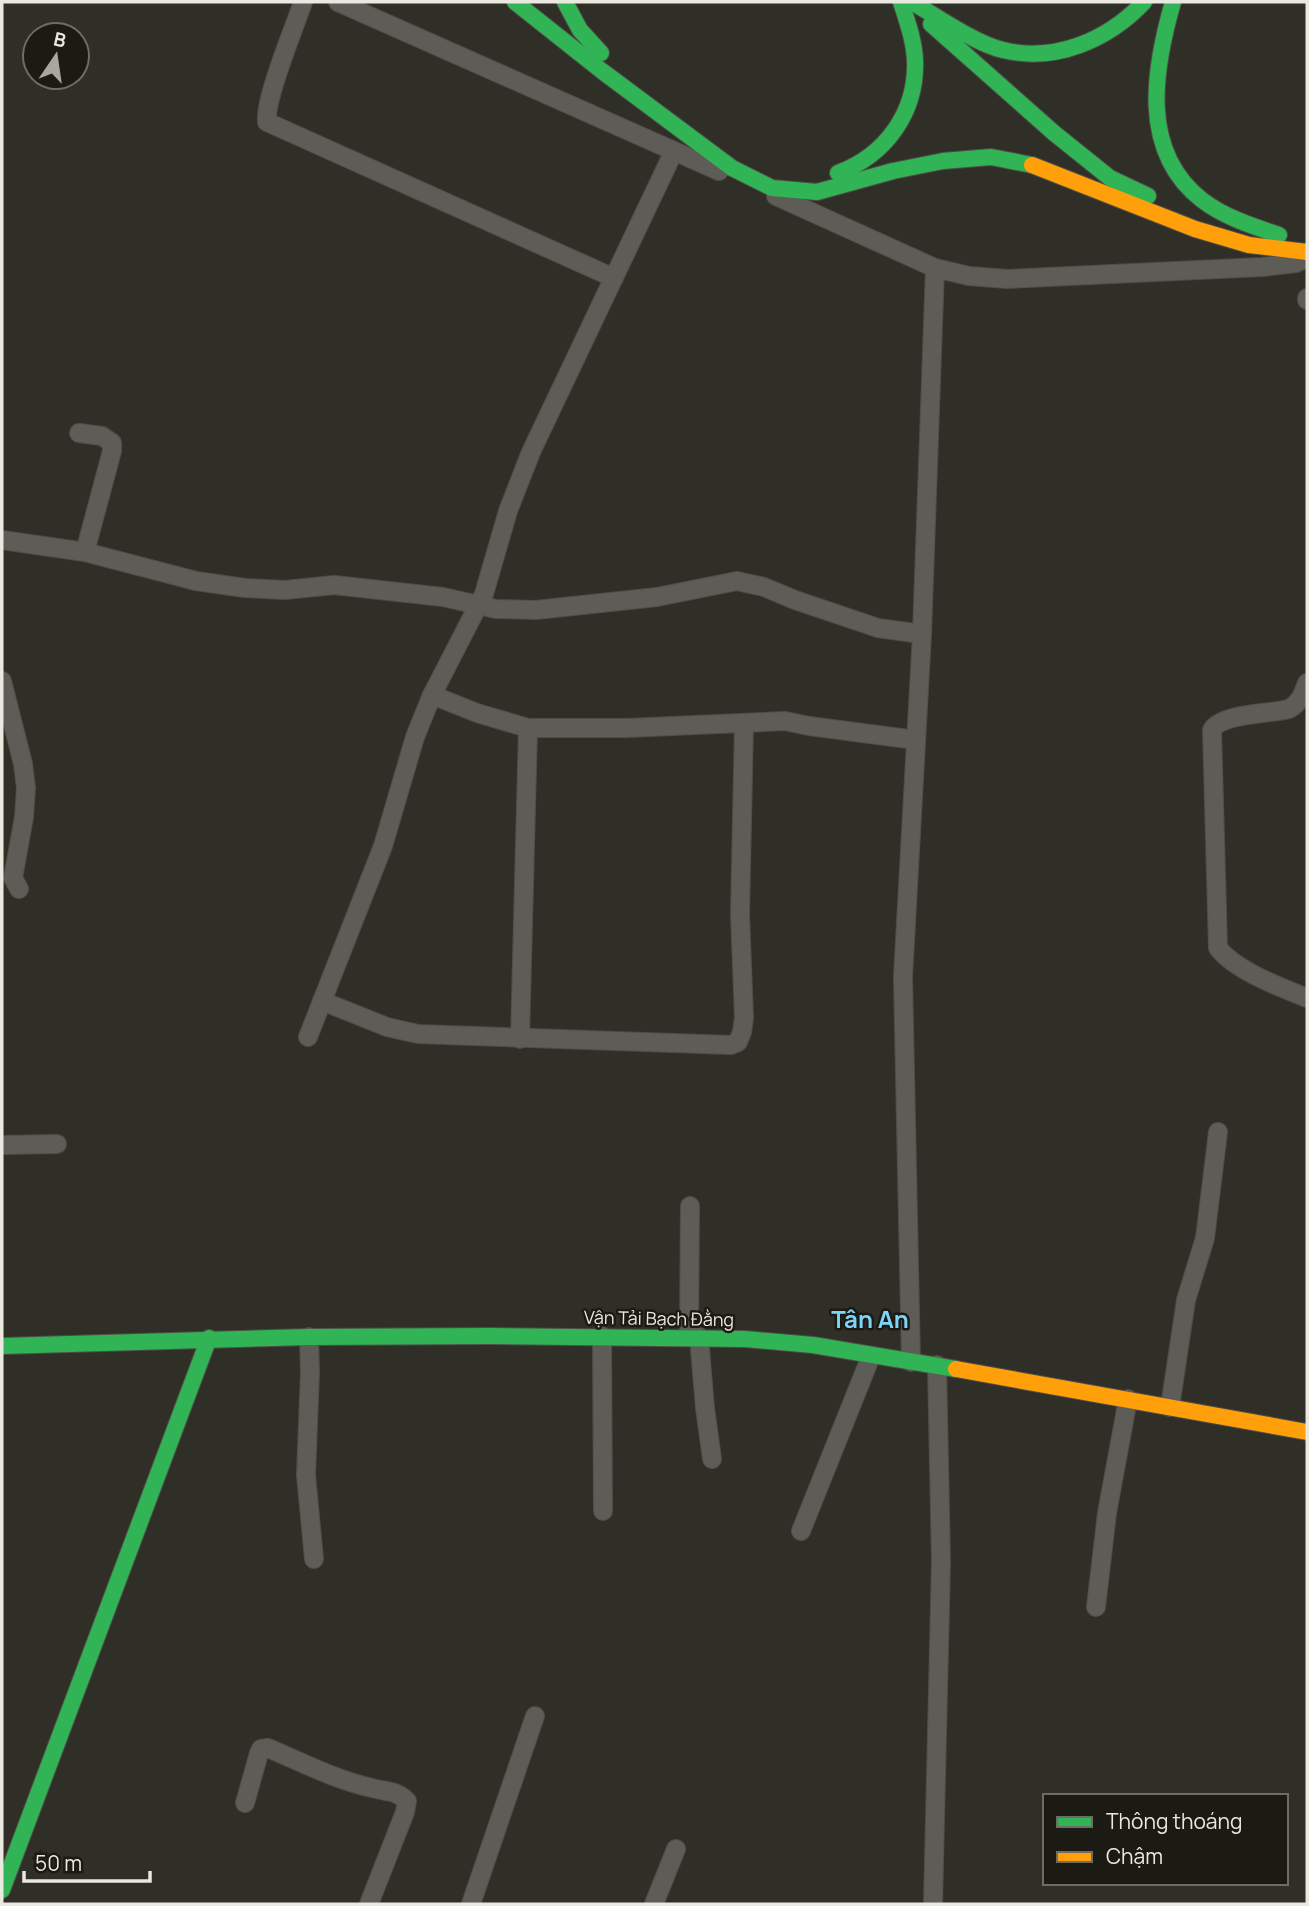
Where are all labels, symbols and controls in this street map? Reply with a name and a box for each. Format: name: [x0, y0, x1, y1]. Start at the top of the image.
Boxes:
north arrow: [21, 21, 91, 91]
text: B: [51, 25, 69, 53]
district label: Tân An: [831, 1302, 909, 1335]
street label: Vận Tải Bạch Đằng: [584, 1305, 734, 1331]
legend: [1043, 1794, 1288, 1885]
text: Thông thoáng: [1106, 1807, 1242, 1835]
scale bar: [24, 1840, 150, 1884]
text: Chậm: [1106, 1842, 1163, 1870]
text: 50 m: [35, 1849, 82, 1877]

